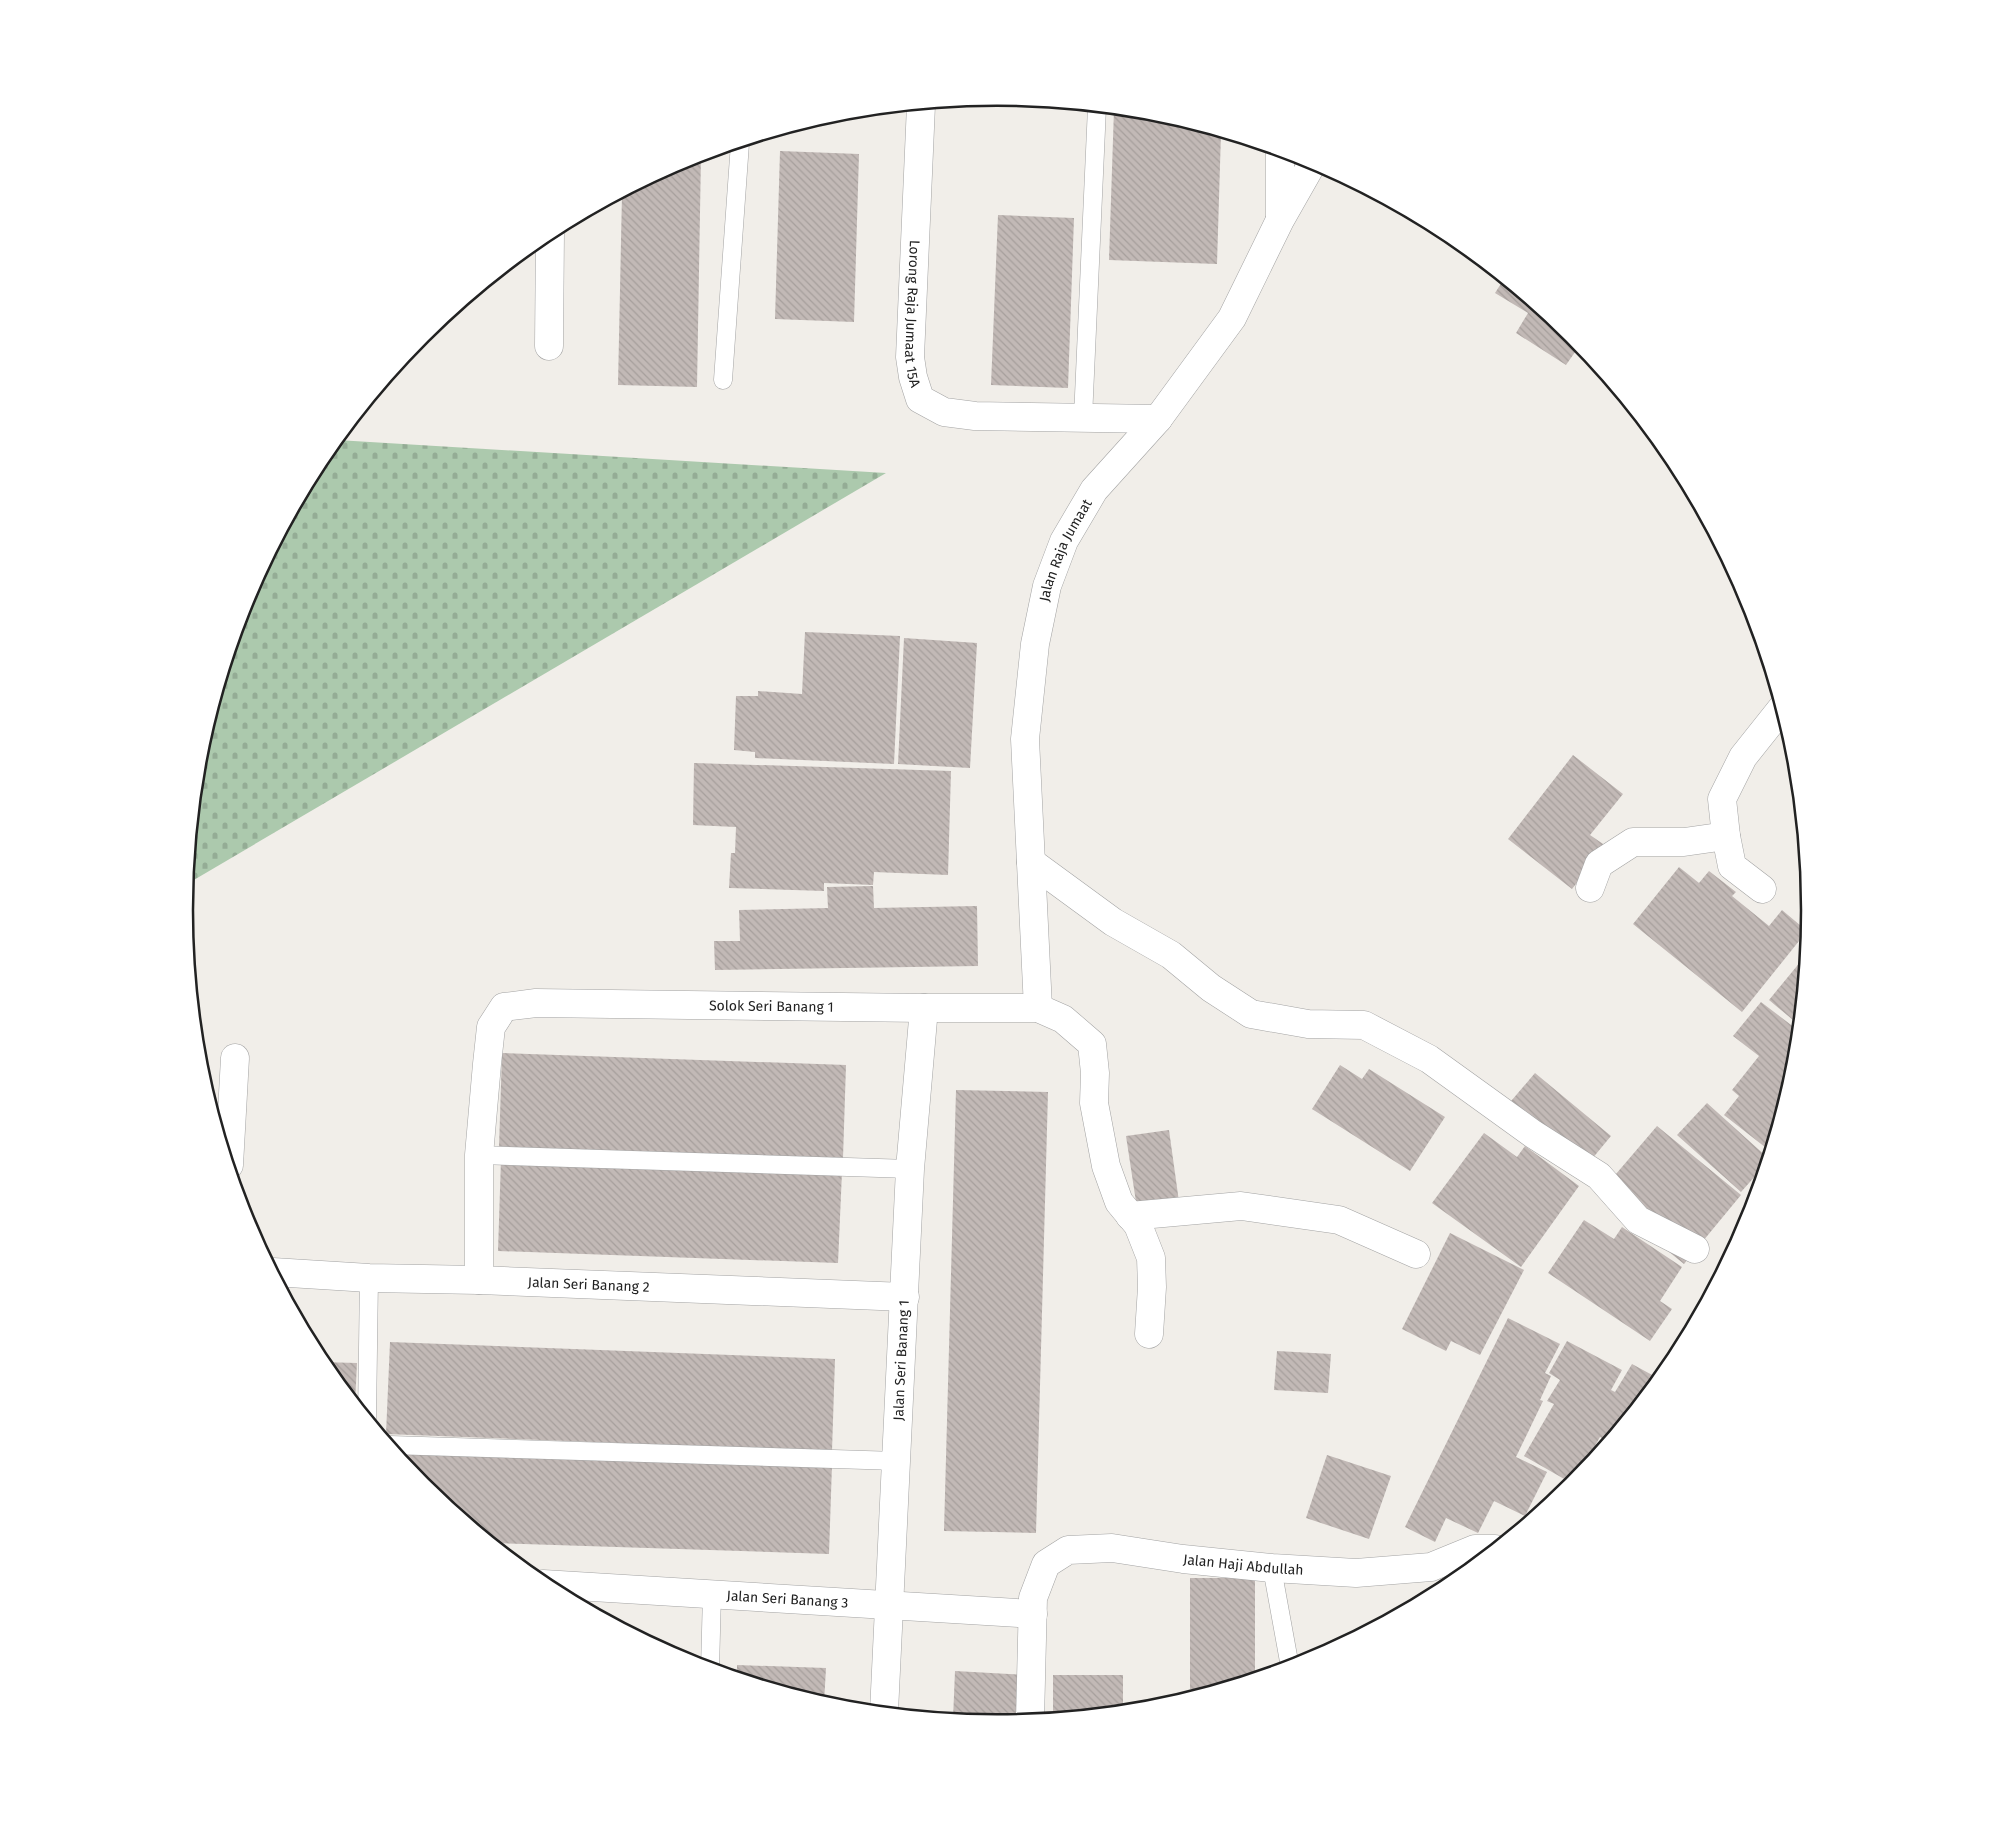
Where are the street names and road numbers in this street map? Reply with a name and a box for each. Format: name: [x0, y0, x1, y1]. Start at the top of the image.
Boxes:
street label: Lorong Raja Jumaat 15A: [901, 240, 924, 390]
street label: Jalan Raja Jumaat: [1036, 495, 1096, 603]
street label: Solok Seri Banang 1: [709, 997, 834, 1015]
street label: Jalan Seri Banang 2: [527, 1273, 650, 1295]
street label: Jalan Seri Banang 1: [889, 1300, 912, 1421]
street label: Jalan Haji Abdullah: [1182, 1551, 1304, 1578]
street label: Jalan Seri Banang 3: [726, 1587, 849, 1611]

